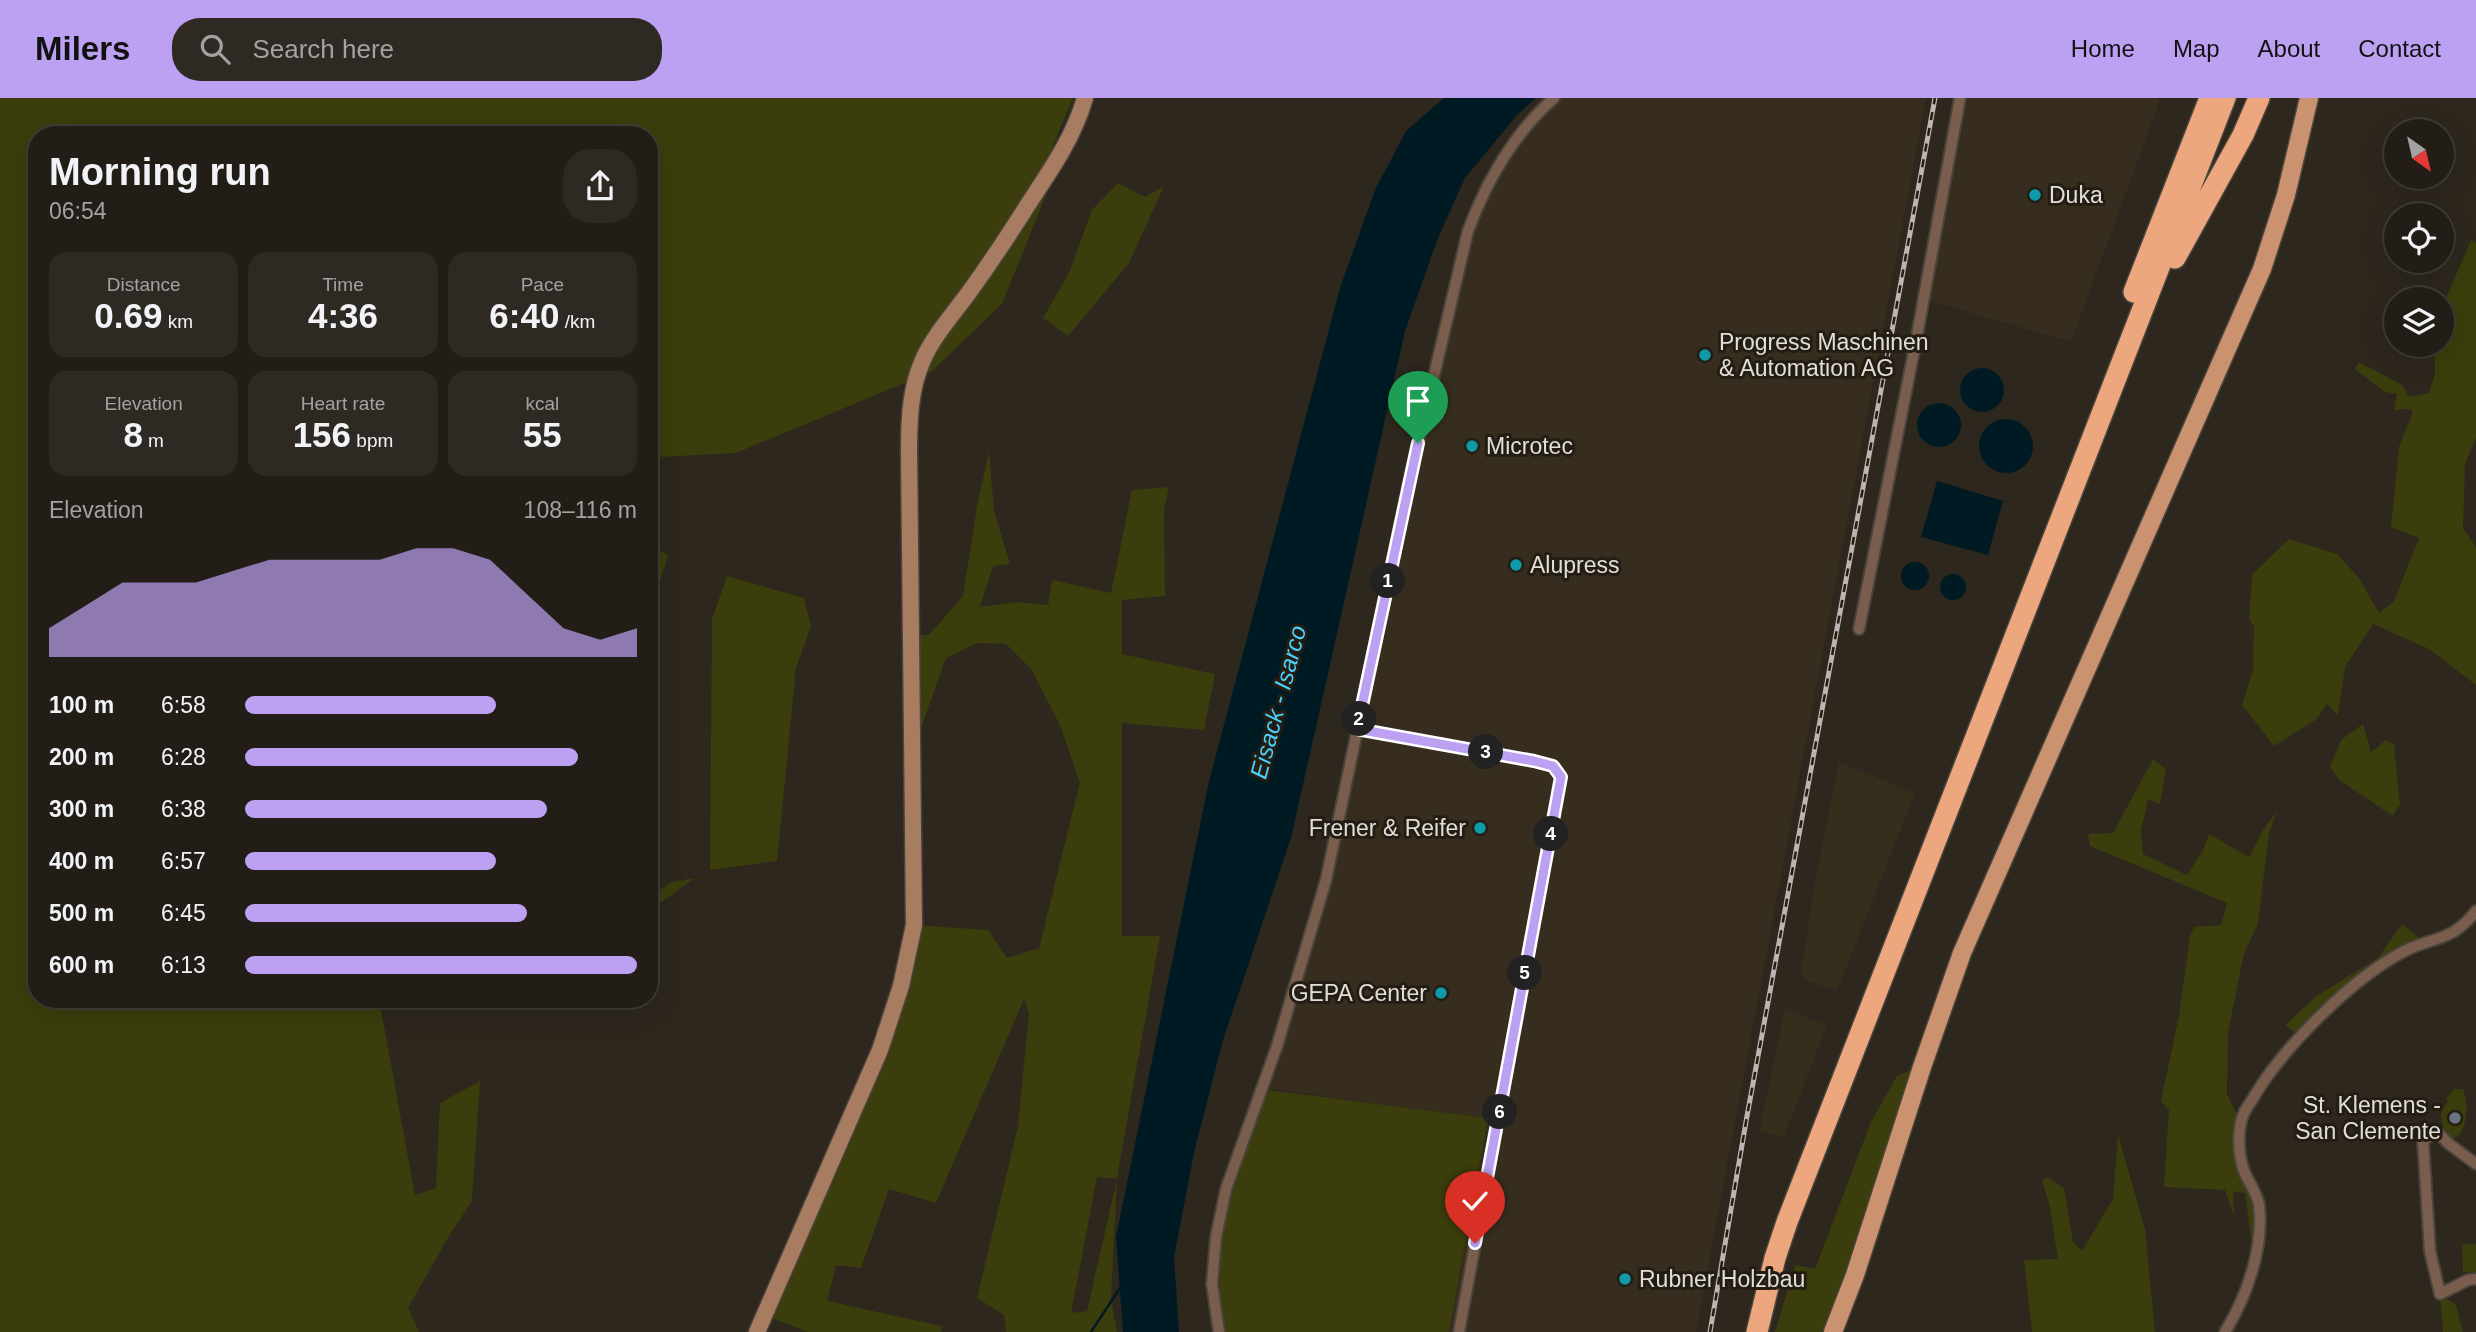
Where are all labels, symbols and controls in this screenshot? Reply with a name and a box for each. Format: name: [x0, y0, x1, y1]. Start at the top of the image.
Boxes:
search box: [172, 18, 662, 81]
text: Milers: [35, 30, 130, 67]
icon: search: [196, 30, 234, 68]
text: Search here: [252, 34, 394, 64]
text: Home: [2071, 35, 2135, 62]
text: Map: [2173, 35, 2220, 62]
text: About: [2258, 35, 2320, 62]
text: Contact: [2358, 35, 2441, 62]
north arrow: [2384, 119, 2454, 189]
map controls: [2384, 119, 2454, 357]
button: share: [563, 149, 637, 223]
text: Morning run: [49, 151, 271, 193]
place label: Duka: [2049, 182, 2103, 208]
marker: Duka: [2027, 187, 2043, 203]
text: 06:54: [49, 198, 107, 224]
button: locate: [2384, 203, 2454, 273]
text: Distance: [107, 274, 181, 295]
text: Time: [322, 274, 364, 295]
text: Pace: [521, 274, 564, 295]
button: layers: [2384, 287, 2454, 357]
text: 0.69: [94, 296, 162, 335]
text: 4:36: [308, 296, 378, 335]
text: 6:40: [489, 296, 559, 335]
text: km: [162, 311, 193, 332]
text: /km: [559, 311, 595, 332]
place label: Progress Maschinen & Automation AG: [1719, 329, 1929, 381]
marker: Progress Maschinen & Automation AG: [1697, 347, 1713, 363]
pin: [1388, 371, 1448, 443]
icon: arrive: [1399, 382, 1437, 420]
text: Elevation: [105, 393, 183, 414]
text: Heart rate: [301, 393, 385, 414]
text: kcal: [525, 393, 559, 414]
text: 8: [123, 415, 143, 454]
text: 156: [293, 415, 351, 454]
text: 55: [523, 415, 562, 454]
text: m: [143, 430, 164, 451]
text: bpm: [351, 430, 393, 451]
place label: Microtec: [1486, 433, 1573, 459]
marker: Microtec: [1464, 438, 1480, 454]
text: Elevation: [49, 497, 144, 523]
text: 108–116 m: [524, 497, 637, 523]
place label: Alupress: [1530, 552, 1619, 578]
marker: Alupress: [1508, 557, 1524, 573]
pin: 1: [1370, 564, 1406, 598]
text: 1: [1382, 570, 1393, 591]
water label: Eisack - Isarco: [1245, 622, 1311, 782]
text: 100 m: [49, 692, 114, 718]
text: 6:58: [161, 692, 206, 718]
pin: 2: [1342, 702, 1376, 736]
text: 2: [1353, 708, 1364, 729]
pin: 3: [1468, 734, 1504, 770]
text: 3: [1480, 741, 1491, 762]
text: 200 m: [49, 744, 114, 770]
text: 6:28: [161, 744, 206, 770]
text: 300 m: [49, 796, 114, 822]
text: 6:38: [161, 796, 206, 822]
place label: Frener & Reifer: [1309, 815, 1466, 841]
pin: 4: [1534, 816, 1568, 852]
marker: Frener & Reifer: [1472, 820, 1488, 836]
text: 4: [1545, 823, 1556, 844]
text: 400 m: [49, 848, 114, 874]
text: 6:57: [161, 848, 206, 874]
text: 500 m: [49, 900, 114, 926]
text: 6:45: [161, 900, 206, 926]
text: 600 m: [49, 952, 114, 978]
text: 6:13: [161, 952, 206, 978]
pin: 5: [1508, 956, 1542, 990]
text: 5: [1519, 962, 1530, 983]
place label: GEPA Center: [1291, 980, 1427, 1006]
marker: GEPA Center: [1433, 985, 1449, 1001]
place label: St. Klemens - San Clemente: [2295, 1092, 2441, 1144]
pin: 6: [1482, 1094, 1518, 1130]
text: 6: [1494, 1101, 1505, 1122]
marker: St. Klemens - San Clemente: [2447, 1110, 2463, 1126]
pin: [1445, 1171, 1505, 1243]
icon: check: [1456, 1182, 1494, 1220]
place label: Rubner Holzbau: [1639, 1266, 1805, 1292]
marker: Rubner Holzbau: [1617, 1271, 1633, 1287]

